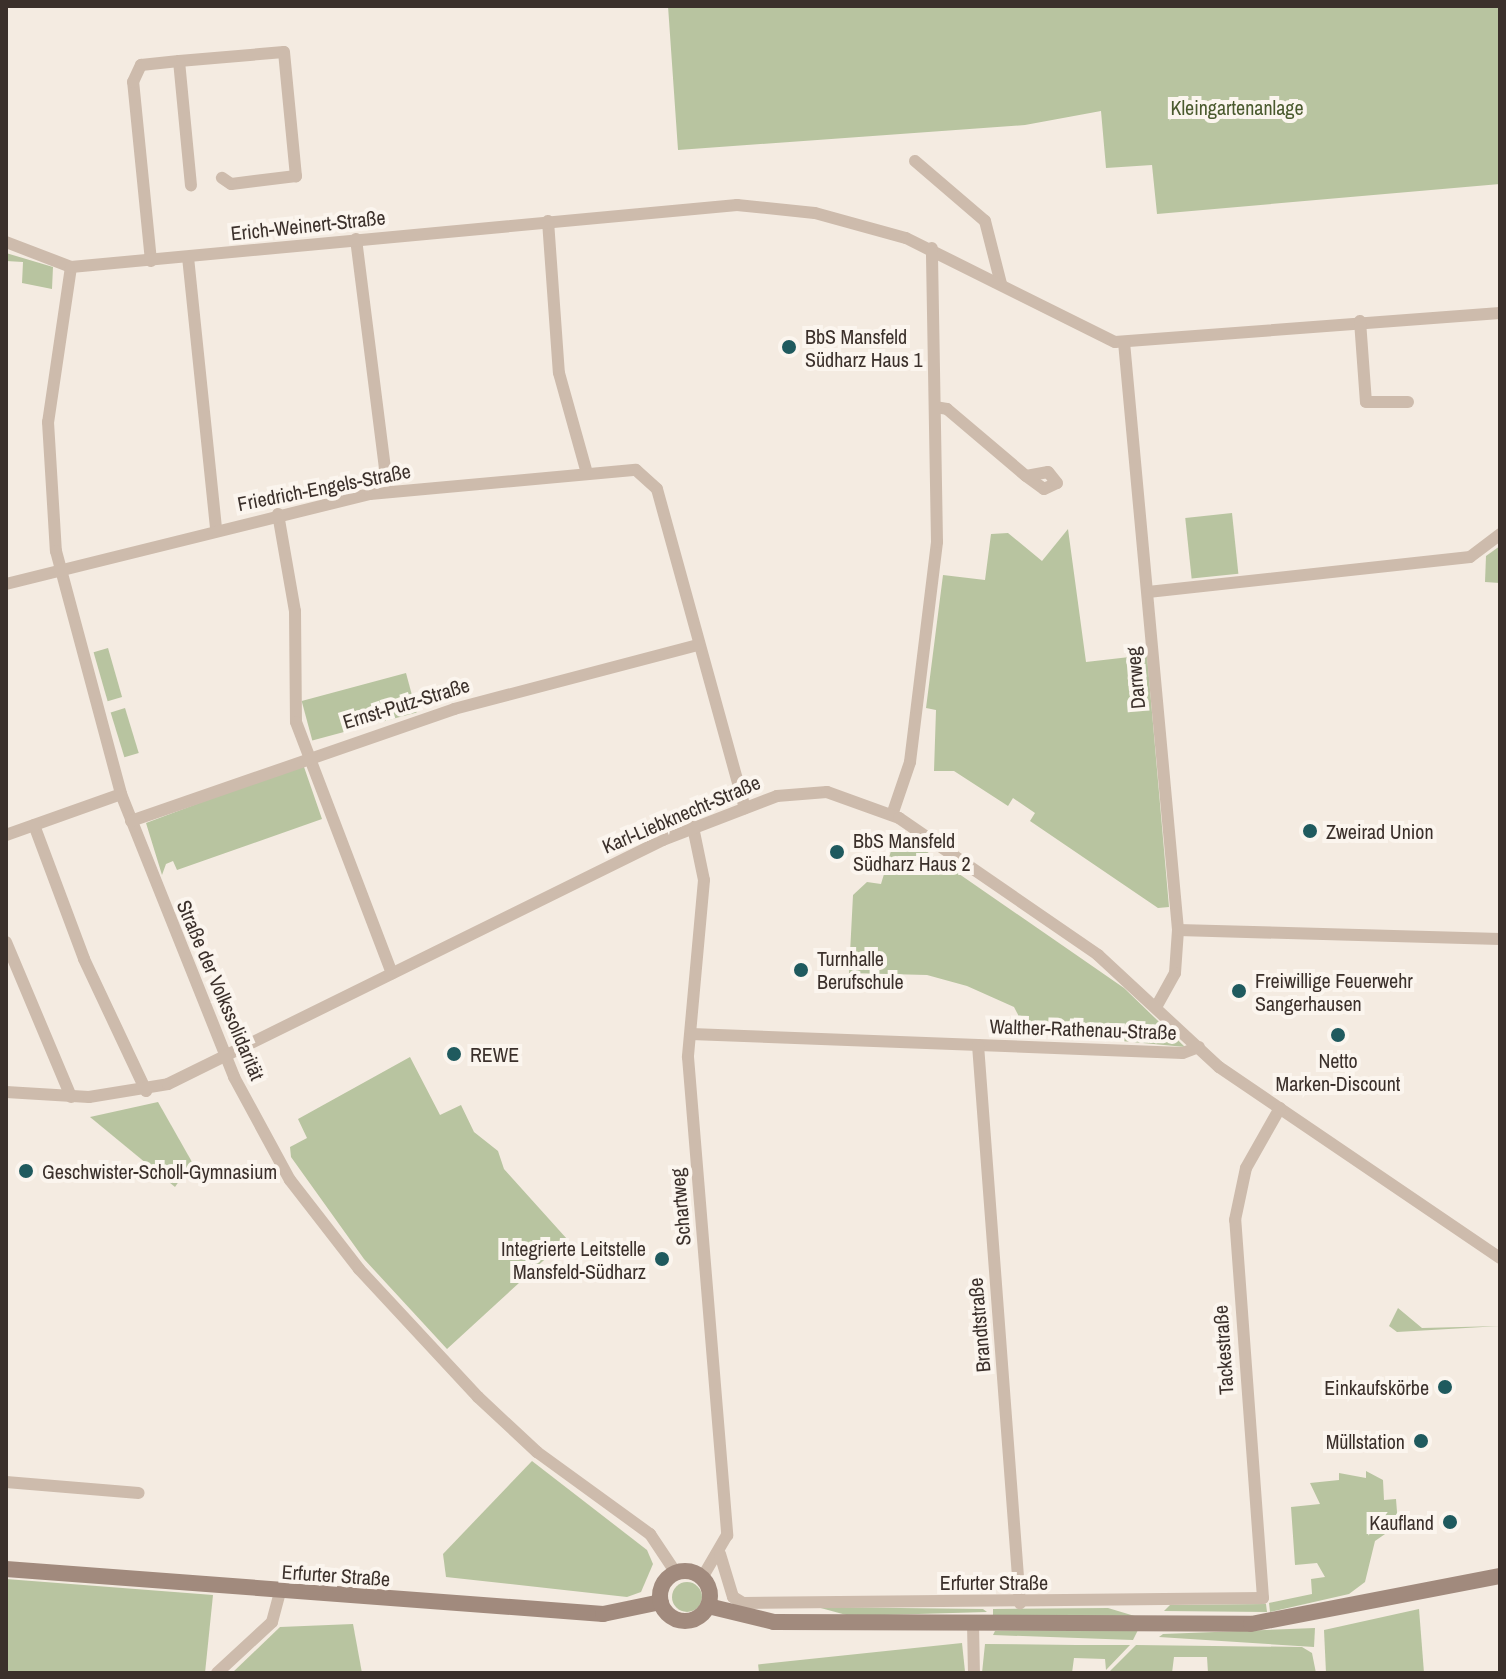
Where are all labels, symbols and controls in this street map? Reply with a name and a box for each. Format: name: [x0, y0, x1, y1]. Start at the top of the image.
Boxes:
park label: Kleingartenanlage: [1170, 95, 1304, 119]
street label: Erich-Weinert-Straße: [229, 205, 387, 245]
place label: BbS Mansfeld Südharz Haus 1: [805, 324, 923, 371]
marker: BbS Mansfeld Südharz Haus 1: [780, 338, 798, 356]
street label: Friedrich-Engels-Straße: [235, 458, 413, 516]
street label: Darrweg: [1120, 646, 1150, 710]
street label: Ernst-Putz-Straße: [340, 672, 472, 734]
street label: Karl-Liebknecht-Straße: [598, 770, 764, 858]
place label: Zweirad Union: [1326, 819, 1434, 843]
marker: Zweirad Union: [1301, 822, 1319, 840]
place label: BbS Mansfeld Südharz Haus 2: [853, 828, 971, 875]
marker: BbS Mansfeld Südharz Haus 2: [828, 843, 846, 861]
street label: Straße der Volkssolidarität: [172, 896, 270, 1084]
place label: Turnhalle Berufschule: [817, 946, 904, 993]
marker: Turnhalle Berufschule: [792, 961, 810, 979]
place label: Freiwillige Feuerwehr Sangerhausen: [1255, 968, 1413, 1015]
marker: Freiwillige Feuerwehr Sangerhausen: [1230, 982, 1248, 1000]
street label: Walther-Rathenau-Straße: [989, 1014, 1177, 1044]
marker: Netto Marken-Discount: [1329, 1026, 1347, 1044]
place label: REWE: [470, 1042, 519, 1066]
marker: REWE: [445, 1045, 463, 1063]
place label: Netto Marken-Discount: [1276, 1048, 1400, 1095]
place label: Geschwister-Scholl-Gymnasium: [42, 1159, 277, 1183]
marker: Geschwister-Scholl-Gymnasium: [17, 1162, 35, 1180]
street label: Schartweg: [665, 1167, 695, 1247]
place label: Integrierte Leitstelle Mansfeld-Südharz: [501, 1236, 646, 1283]
marker: Integrierte Leitstelle Mansfeld-Südharz: [653, 1250, 671, 1268]
street label: Brandtstraße: [963, 1277, 995, 1373]
street label: Tackestraße: [1208, 1304, 1238, 1396]
place label: Einkaufskörbe: [1324, 1375, 1429, 1399]
marker: Einkaufskörbe: [1436, 1378, 1454, 1396]
place label: Müllstation: [1326, 1429, 1405, 1453]
marker: Müllstation: [1412, 1432, 1430, 1450]
place label: Kaufland: [1369, 1510, 1434, 1534]
marker: Kaufland: [1441, 1513, 1459, 1531]
street label: Erfurter Straße: [281, 1559, 391, 1591]
street label: Erfurter Straße: [940, 1570, 1048, 1594]

